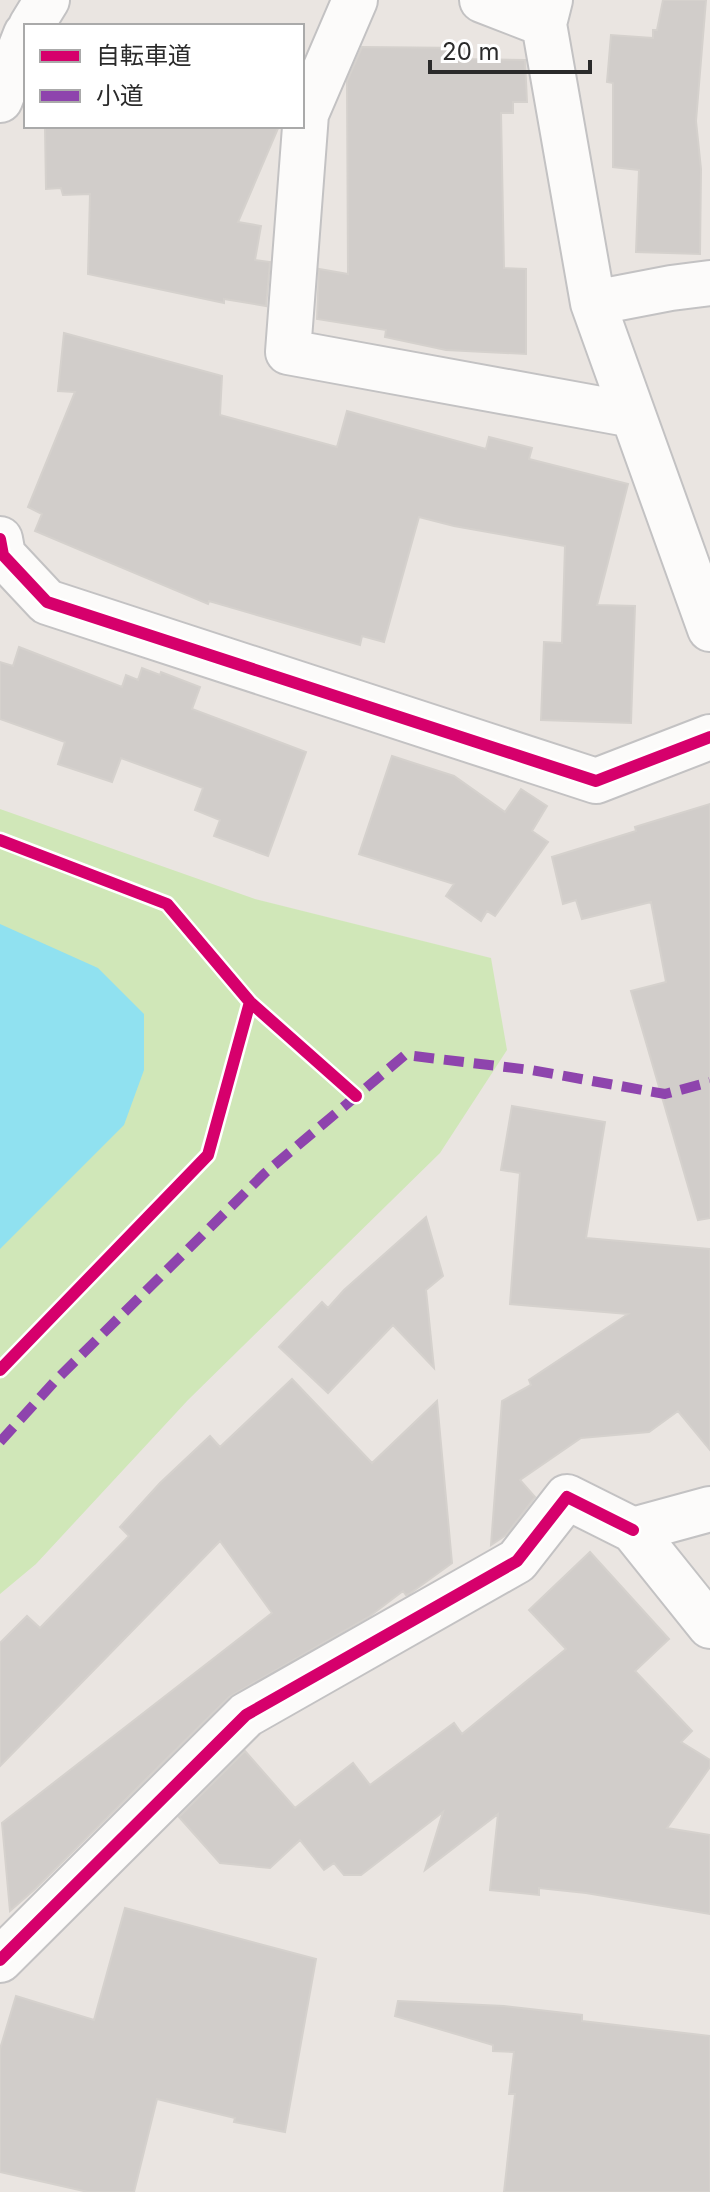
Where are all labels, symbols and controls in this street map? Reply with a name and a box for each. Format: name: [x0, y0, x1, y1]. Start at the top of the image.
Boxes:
legend: [24, 24, 304, 128]
scale bar: [430, 24, 590, 74]
text: 20 m: [442, 37, 500, 66]
text: 自転車道: [96, 41, 192, 70]
text: 小道: [96, 81, 144, 110]

